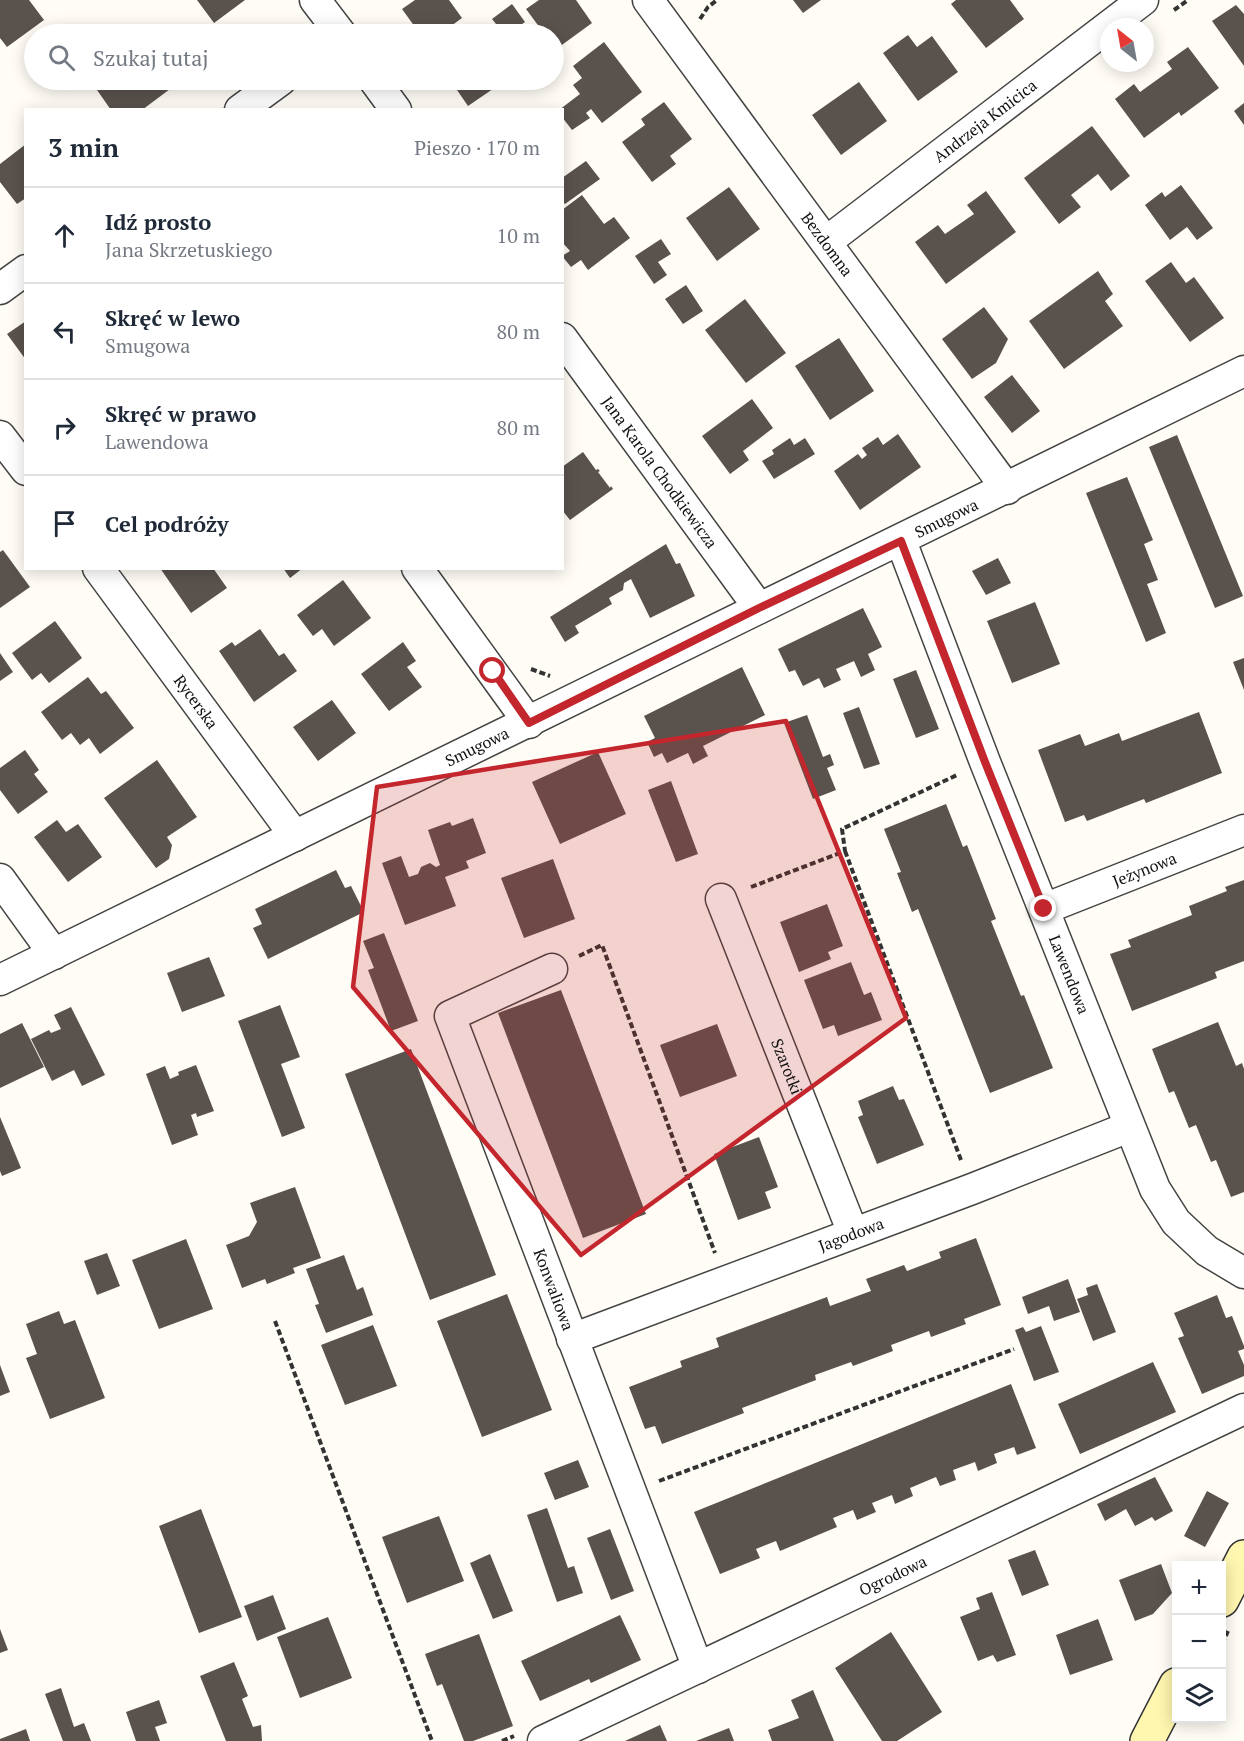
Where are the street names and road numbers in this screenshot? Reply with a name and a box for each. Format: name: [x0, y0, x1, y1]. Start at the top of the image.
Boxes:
street label: Andrzeja Kmicica: [929, 74, 1041, 167]
street label: Bezdomna: [796, 208, 858, 281]
street label: Jana Karola Chodkiewicza: [597, 391, 723, 553]
street label: Smugowa: [911, 493, 982, 543]
street label: Rycerska: [169, 670, 224, 733]
street label: Smugowa: [441, 722, 513, 771]
street label: Jeżynowa: [1109, 847, 1180, 892]
street label: Lawendowa: [1044, 932, 1095, 1017]
street label: Szarotki: [766, 1035, 808, 1098]
street label: Jagodowa: [815, 1212, 887, 1257]
street label: Konwaliowa: [529, 1246, 580, 1334]
street label: Ogrodowa: [855, 1550, 930, 1601]

